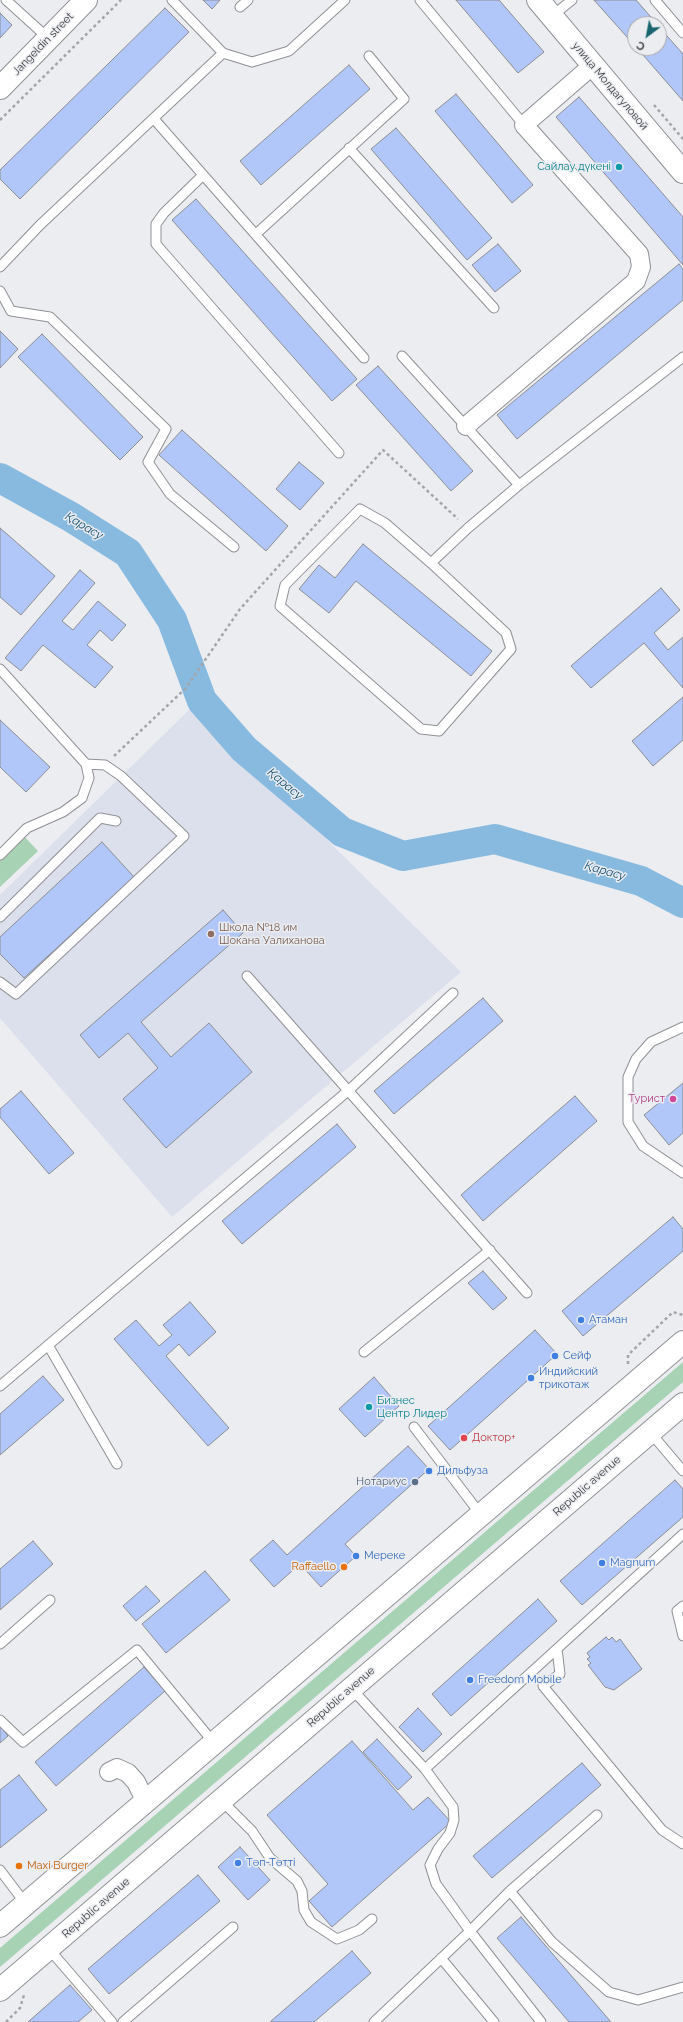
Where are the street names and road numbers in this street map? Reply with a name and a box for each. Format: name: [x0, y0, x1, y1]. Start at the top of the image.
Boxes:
street label: Jangeldin street: [10, 10, 76, 78]
street label: улица Молдагуловой: [569, 39, 651, 133]
street label: Republic avenue: [551, 1453, 623, 1519]
street label: Republic avenue: [305, 1664, 377, 1730]
street label: Republic avenue: [60, 1875, 132, 1941]

